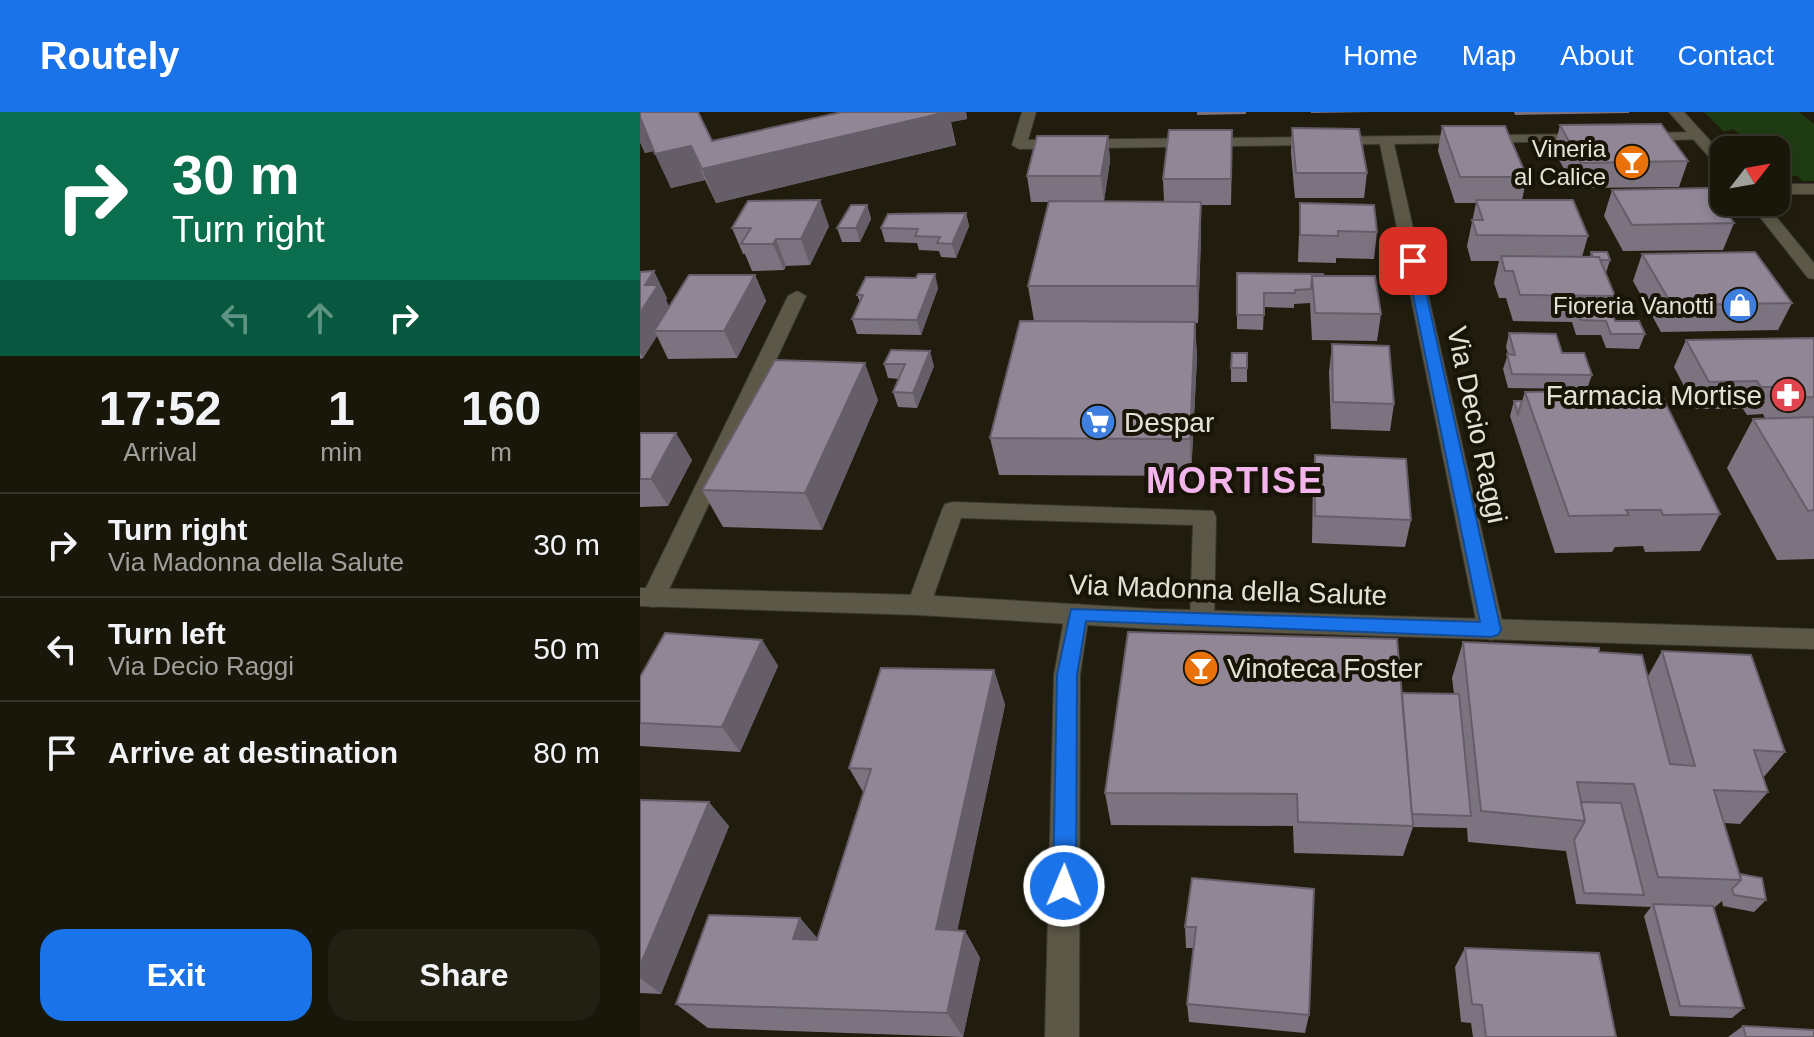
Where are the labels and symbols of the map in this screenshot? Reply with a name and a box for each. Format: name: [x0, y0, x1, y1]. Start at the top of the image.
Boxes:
place label: Vineria al Calice: [1514, 135, 1607, 190]
north arrow: [1710, 136, 1790, 216]
bar icon: Vineria al Calice: [1613, 143, 1651, 181]
pin: [1379, 227, 1447, 295]
shop icon: Fioreria Vanotti: [1721, 286, 1759, 324]
place label: Fioreria Vanotti: [1553, 292, 1714, 319]
street label: Via Decio Raggi: [1441, 324, 1513, 526]
pharmacy icon: Farmacia Mortise: [1769, 376, 1807, 414]
place label: Farmacia Mortise: [1546, 380, 1762, 411]
supermarket icon: Despar: [1079, 403, 1117, 441]
place label: Despar: [1124, 407, 1214, 438]
district label: MORTISE: [1146, 460, 1324, 501]
street label: Via Madonna della Salute: [1068, 569, 1388, 611]
bar icon: Vinoteca Foster: [1182, 649, 1220, 687]
place label: Vinoteca Foster: [1227, 653, 1423, 684]
position arrow: [1022, 844, 1106, 928]

